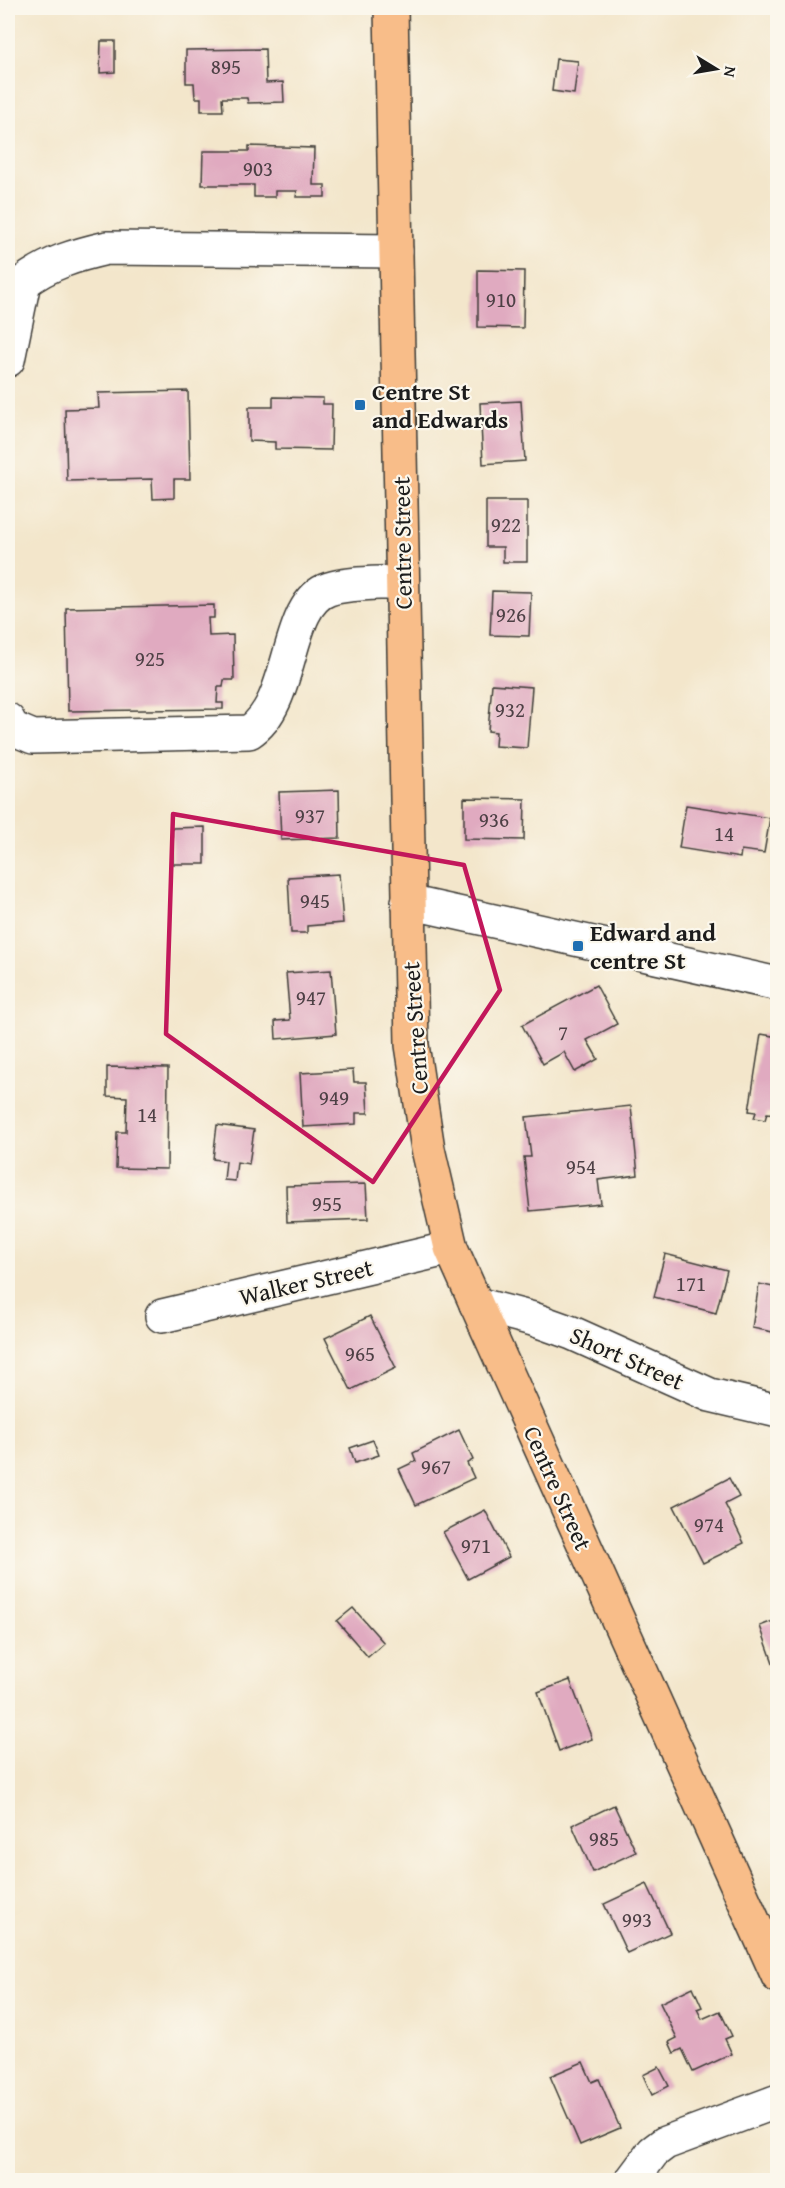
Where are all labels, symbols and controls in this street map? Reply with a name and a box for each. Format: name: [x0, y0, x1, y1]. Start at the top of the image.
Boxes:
north arrow: [686, 39, 746, 99]
house number: 895: [211, 51, 241, 82]
text: N: [718, 64, 744, 80]
house number: 903: [243, 153, 273, 184]
house number: 910: [486, 284, 516, 315]
place label: Centre St and Edwards: [372, 374, 508, 437]
marker: Centre St and Edwards: [353, 398, 367, 412]
street label: Centre Street: [383, 476, 421, 610]
house number: 922: [491, 509, 521, 540]
house number: 926: [496, 599, 526, 630]
house number: 925: [135, 643, 165, 674]
house number: 932: [495, 694, 525, 725]
house number: 937: [295, 800, 325, 831]
house number: 936: [479, 804, 509, 835]
house number: 14: [714, 818, 734, 849]
house number: 945: [300, 885, 330, 916]
place label: Edward and centre St: [590, 915, 716, 978]
marker: Edward and centre St: [571, 939, 585, 953]
street label: Centre Street: [393, 960, 437, 1096]
house number: 947: [296, 982, 326, 1013]
house number: 7: [558, 1017, 568, 1048]
house number: 949: [319, 1082, 349, 1113]
house number: 14: [137, 1099, 157, 1130]
house number: 954: [566, 1151, 596, 1182]
house number: 955: [312, 1188, 342, 1219]
street label: Walker Street: [236, 1249, 377, 1314]
house number: 171: [676, 1268, 706, 1299]
street label: Short Street: [564, 1317, 690, 1399]
house number: 965: [345, 1338, 375, 1369]
street label: Centre Street: [515, 1420, 601, 1556]
house number: 967: [421, 1451, 451, 1482]
house number: 974: [694, 1509, 724, 1540]
house number: 971: [461, 1530, 491, 1561]
house number: 985: [589, 1823, 619, 1854]
house number: 993: [622, 1904, 652, 1935]

